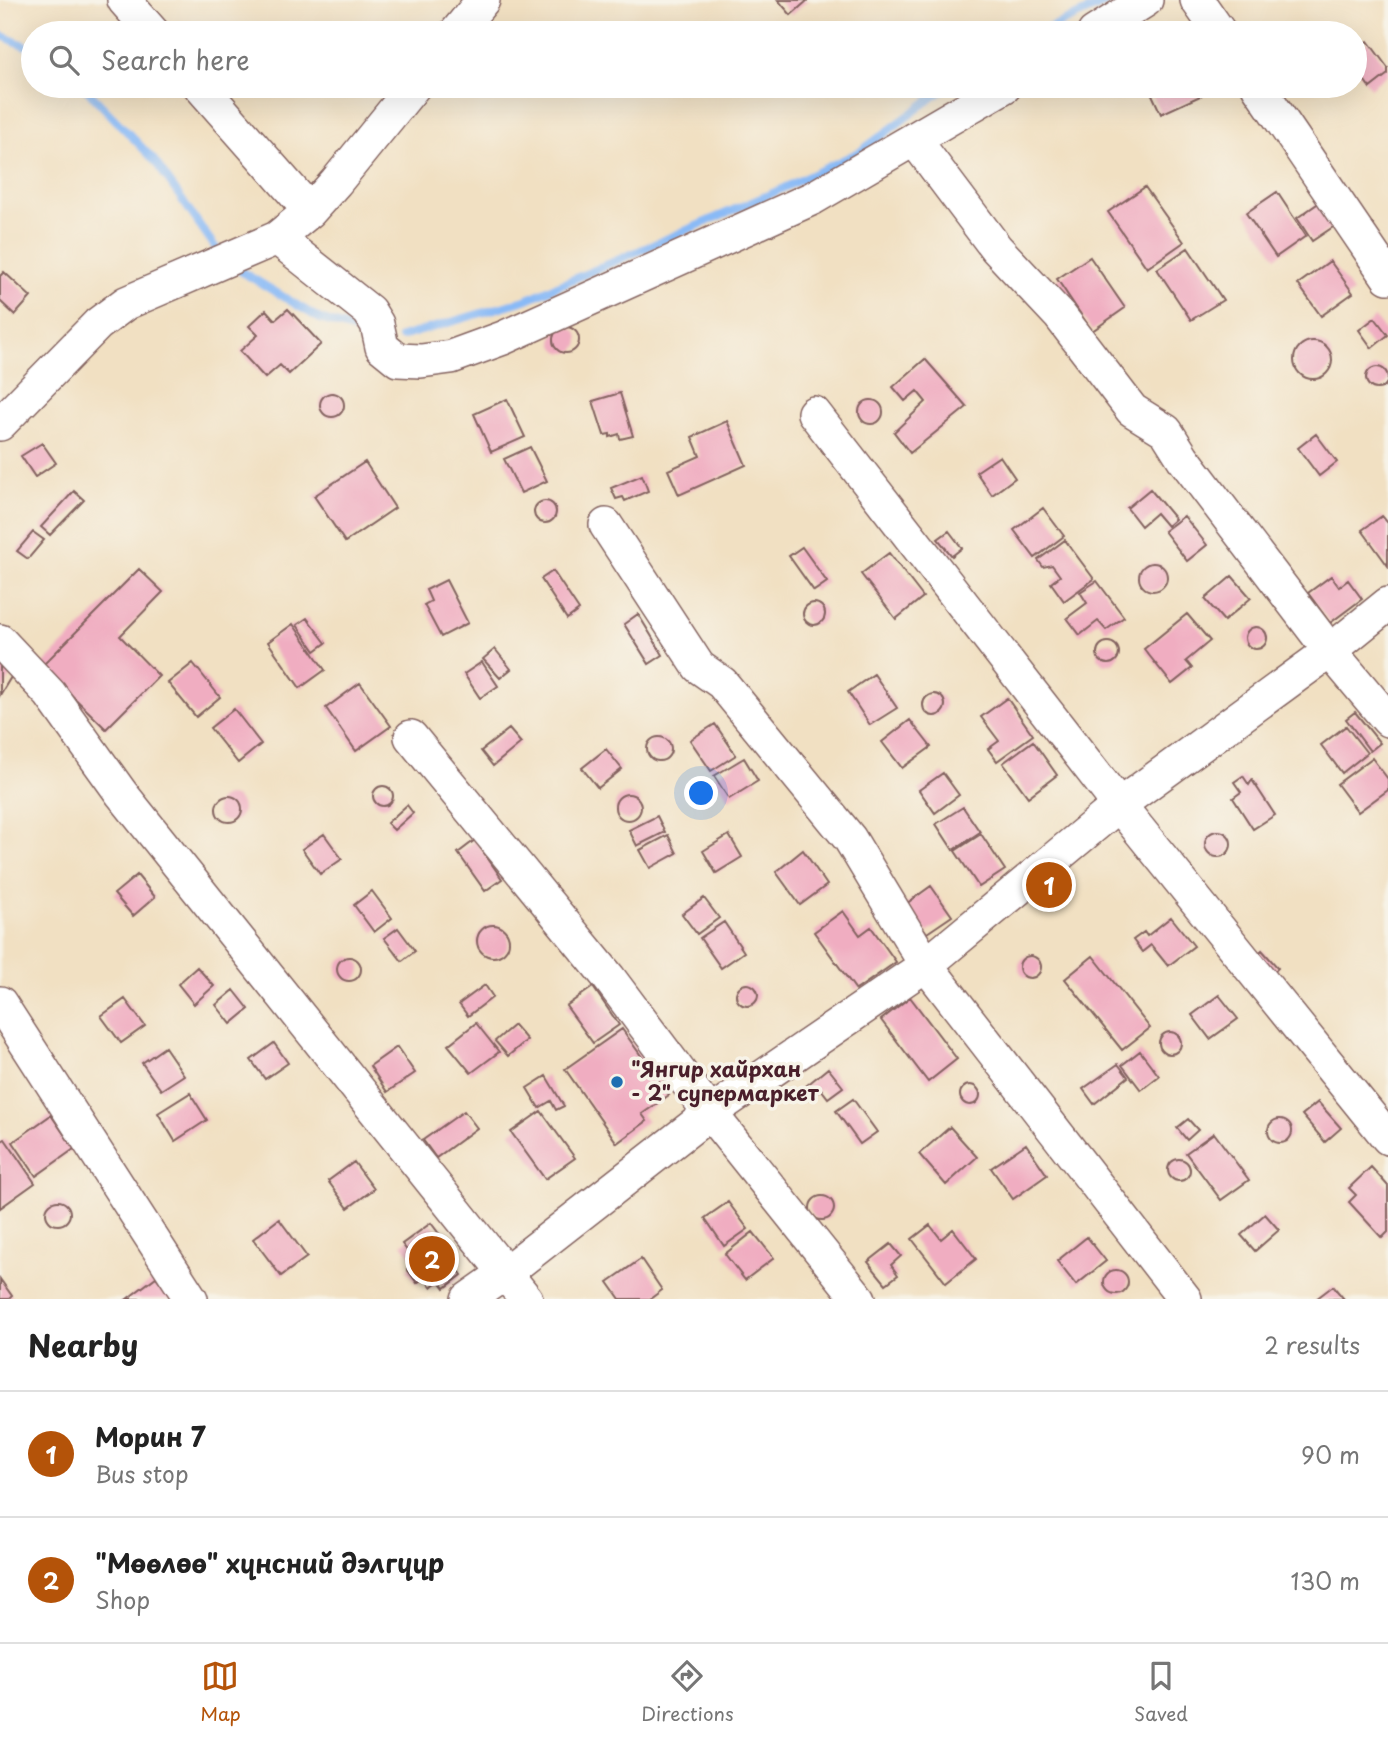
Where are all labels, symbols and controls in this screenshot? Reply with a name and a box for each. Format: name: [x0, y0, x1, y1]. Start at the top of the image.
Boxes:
search box: [21, 21, 1367, 98]
text: Search here: [101, 40, 250, 79]
icon: search: [45, 41, 83, 79]
your location: [684, 776, 718, 810]
pin: 1: [1026, 859, 1072, 911]
place label: "Янгир хайрхан - 2" супермаркет: [631, 1052, 820, 1108]
marker: "Янгир хайрхан - 2" супермаркет: [609, 1074, 625, 1090]
pin: 2: [409, 1233, 455, 1285]
text: Nearby: [28, 1322, 138, 1367]
text: 2 results: [1264, 1327, 1360, 1362]
text: Морин 7: [95, 1417, 206, 1456]
text: 1: [46, 1437, 57, 1472]
text: 90 m: [1301, 1437, 1360, 1472]
text: Bus stop: [95, 1456, 189, 1491]
text: "Мөөлөө" хүнсний дэлгүүр: [95, 1543, 444, 1582]
text: 2: [43, 1563, 59, 1598]
text: 130 m: [1290, 1563, 1360, 1598]
text: Shop: [95, 1582, 150, 1617]
tab: Map: [200, 1657, 241, 1727]
tab: Directions: [641, 1657, 734, 1727]
tab: Saved: [1134, 1657, 1188, 1727]

